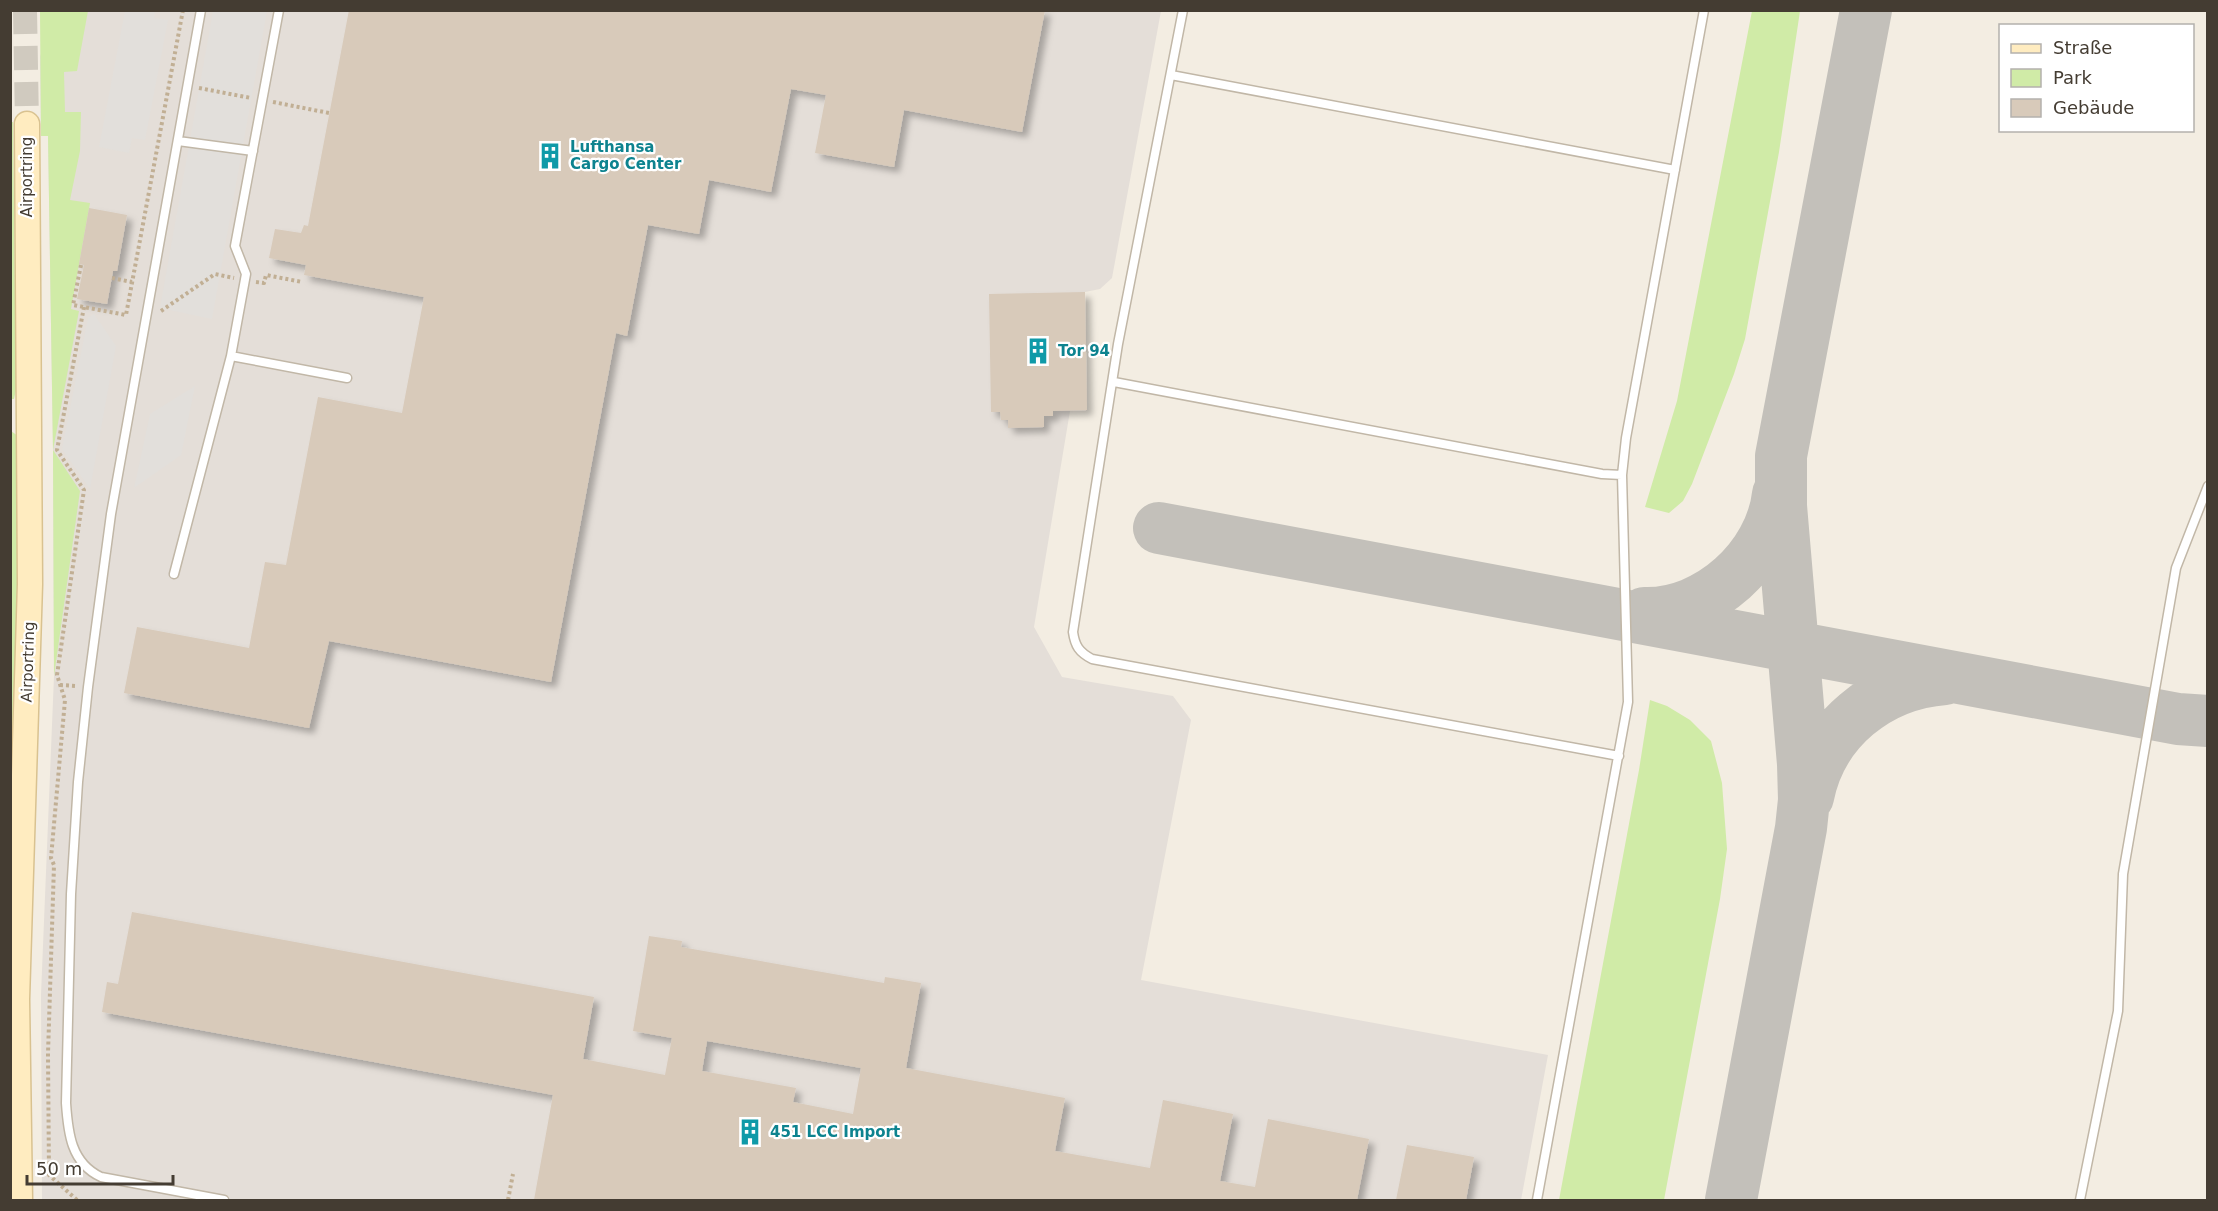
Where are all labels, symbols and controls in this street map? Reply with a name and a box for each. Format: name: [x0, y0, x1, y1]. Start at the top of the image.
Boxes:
legend: [1999, 24, 2194, 132]
text: Straße: [2053, 37, 2112, 58]
text: Park: [2053, 67, 2092, 88]
text: Gebäude: [2053, 97, 2134, 118]
street label: Airportring: [18, 137, 36, 217]
place label: Lufthansa Cargo Center: [570, 138, 682, 173]
building icon: Lufthansa Cargo Center: [535, 141, 565, 171]
building icon: Tor 94: [1023, 336, 1053, 366]
place label: Tor 94: [1058, 342, 1110, 360]
street label: Airportring: [18, 621, 38, 703]
building icon: 451 LCC Import: [735, 1117, 765, 1147]
place label: 451 LCC Import: [770, 1123, 900, 1141]
scale bar: [27, 1148, 172, 1186]
text: 50 m: [36, 1158, 82, 1179]

